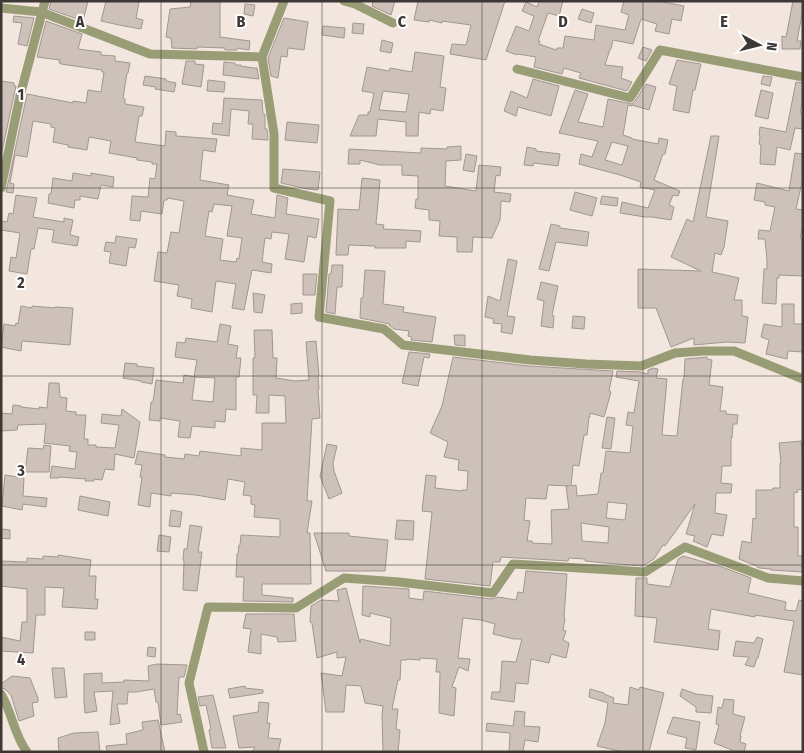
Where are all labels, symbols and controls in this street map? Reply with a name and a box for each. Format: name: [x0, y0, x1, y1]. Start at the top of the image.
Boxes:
text: A: [75, 12, 85, 31]
text: B: [237, 12, 246, 31]
text: C: [398, 12, 407, 31]
text: D: [558, 12, 568, 31]
text: E: [720, 12, 728, 31]
north arrow: [734, 20, 784, 70]
text: N: [762, 41, 780, 52]
text: 1: [18, 85, 24, 104]
text: 2: [16, 273, 25, 292]
text: 3: [16, 461, 25, 480]
text: 4: [17, 650, 25, 669]

